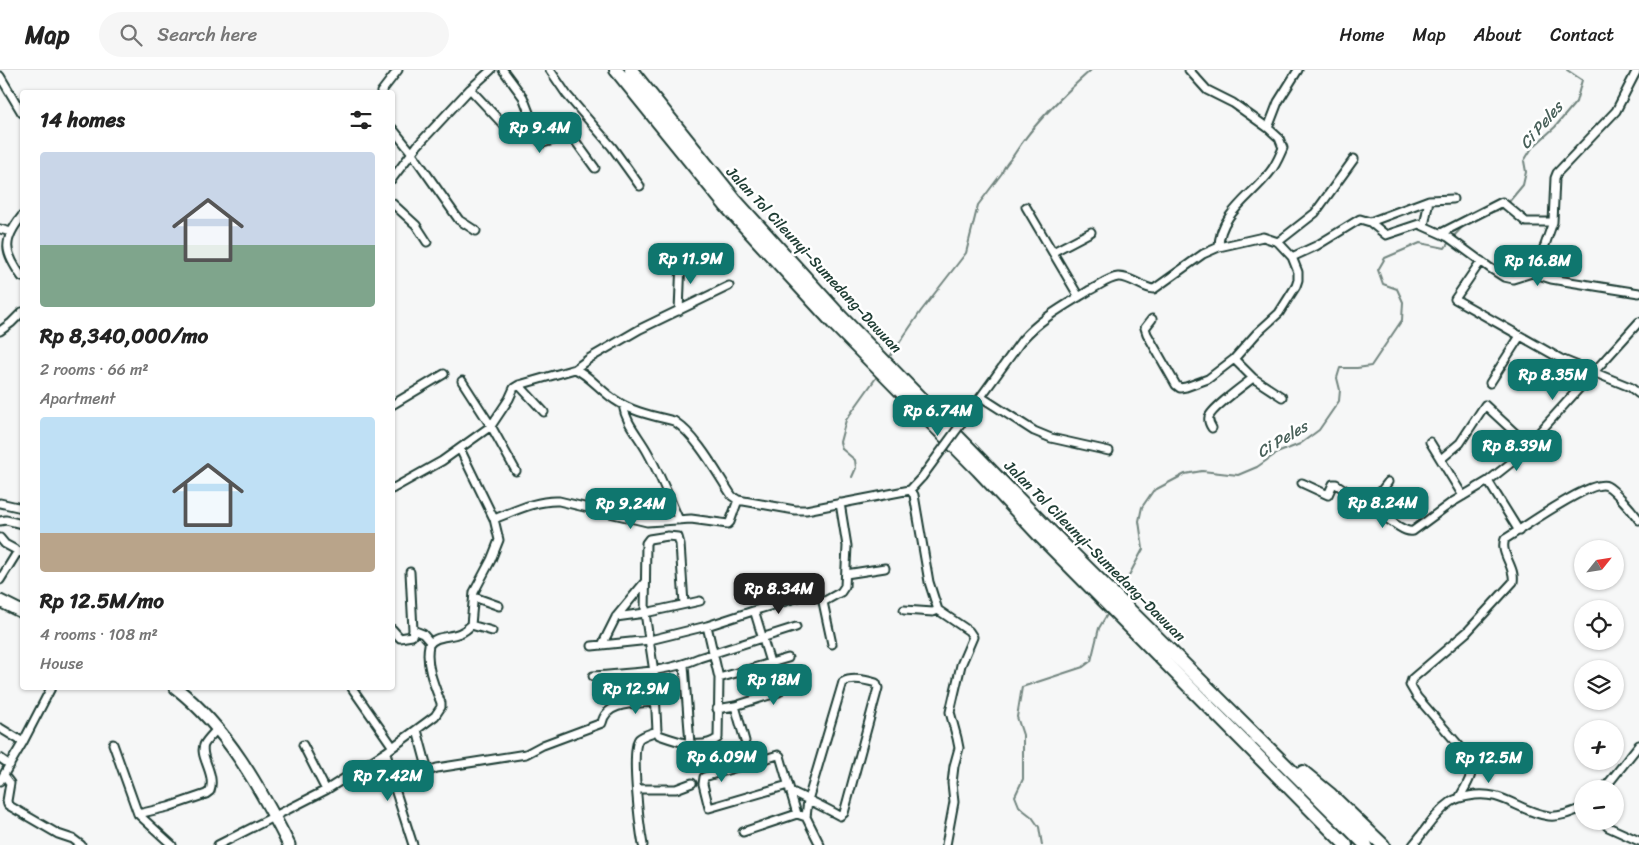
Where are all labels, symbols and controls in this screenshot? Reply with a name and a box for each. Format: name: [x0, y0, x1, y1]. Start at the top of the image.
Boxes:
search box: [99, 12, 449, 57]
text: Map: [25, 14, 69, 56]
text: Search here: [157, 18, 257, 51]
text: Home: [1340, 19, 1385, 51]
text: Map: [1413, 19, 1446, 51]
text: About: [1474, 19, 1522, 51]
text: Contact: [1550, 19, 1614, 51]
icon: search: [117, 21, 145, 49]
water label: Ci Peles: [1512, 93, 1571, 156]
text: 14 homes: [40, 101, 125, 139]
icon: filters: [347, 106, 375, 134]
pin: Rp 9.4M: [494, 112, 586, 154]
text: Rp 9.4M: [510, 113, 570, 142]
street label: Jalan Tol Cileunyi–Sumedang–Dawuan: [719, 160, 908, 360]
icon: home: [163, 185, 253, 275]
pin: Rp 11.9M: [639, 242, 743, 285]
text: Rp 11.9M: [659, 244, 723, 273]
pin: Rp 16.8M: [1486, 244, 1590, 287]
text: Rp 16.8M: [1505, 246, 1571, 275]
text: Rp 8,340,000/mo: [40, 317, 208, 355]
text: 2 rooms · 66 m²: [40, 355, 149, 384]
pin: Rp 8.35M: [1501, 358, 1605, 401]
text: Rp 8.35M: [1519, 360, 1587, 389]
text: Apartment: [40, 384, 116, 413]
pin: Rp 6.74M: [886, 394, 990, 437]
text: Rp 6.74M: [904, 396, 972, 425]
water label: Ci Peles: [1251, 411, 1315, 466]
pin: Rp 8.39M: [1465, 430, 1569, 472]
text: Rp 8.39M: [1483, 431, 1551, 460]
icon: home: [163, 450, 253, 540]
street label: Jalan Tol Cileunyi–Sumedang–Dawuan: [997, 453, 1192, 648]
pin: Rp 8.24M: [1331, 486, 1435, 529]
pin: Rp 9.24M: [579, 488, 683, 530]
text: Rp 8.24M: [1348, 488, 1418, 517]
text: Rp 9.24M: [596, 489, 666, 518]
north arrow: [1574, 540, 1624, 590]
map controls: [1574, 540, 1624, 830]
pin: Rp 8.34M: [727, 572, 831, 615]
text: Rp 8.34M: [745, 574, 813, 603]
text: Rp 12.5M/mo: [40, 582, 164, 620]
button: locate: [1574, 600, 1624, 650]
text: 4 rooms · 108 m²: [40, 620, 158, 649]
text: House: [40, 649, 83, 678]
button: layers: [1574, 660, 1624, 710]
pin: Rp 18M: [733, 664, 815, 706]
text: Rp 18M: [748, 665, 800, 694]
pin: Rp 12.9M: [584, 672, 688, 715]
text: Rp 12.9M: [603, 674, 669, 703]
button: +: [1574, 720, 1624, 770]
pin: Rp 6.09M: [670, 740, 774, 783]
text: Rp 6.09M: [687, 742, 757, 771]
pin: Rp 12.5M: [1437, 742, 1541, 784]
text: Rp 12.5M: [1456, 743, 1522, 772]
pin: Rp 7.42M: [336, 760, 440, 802]
text: Rp 7.42M: [354, 761, 422, 790]
button: −: [1574, 780, 1624, 830]

